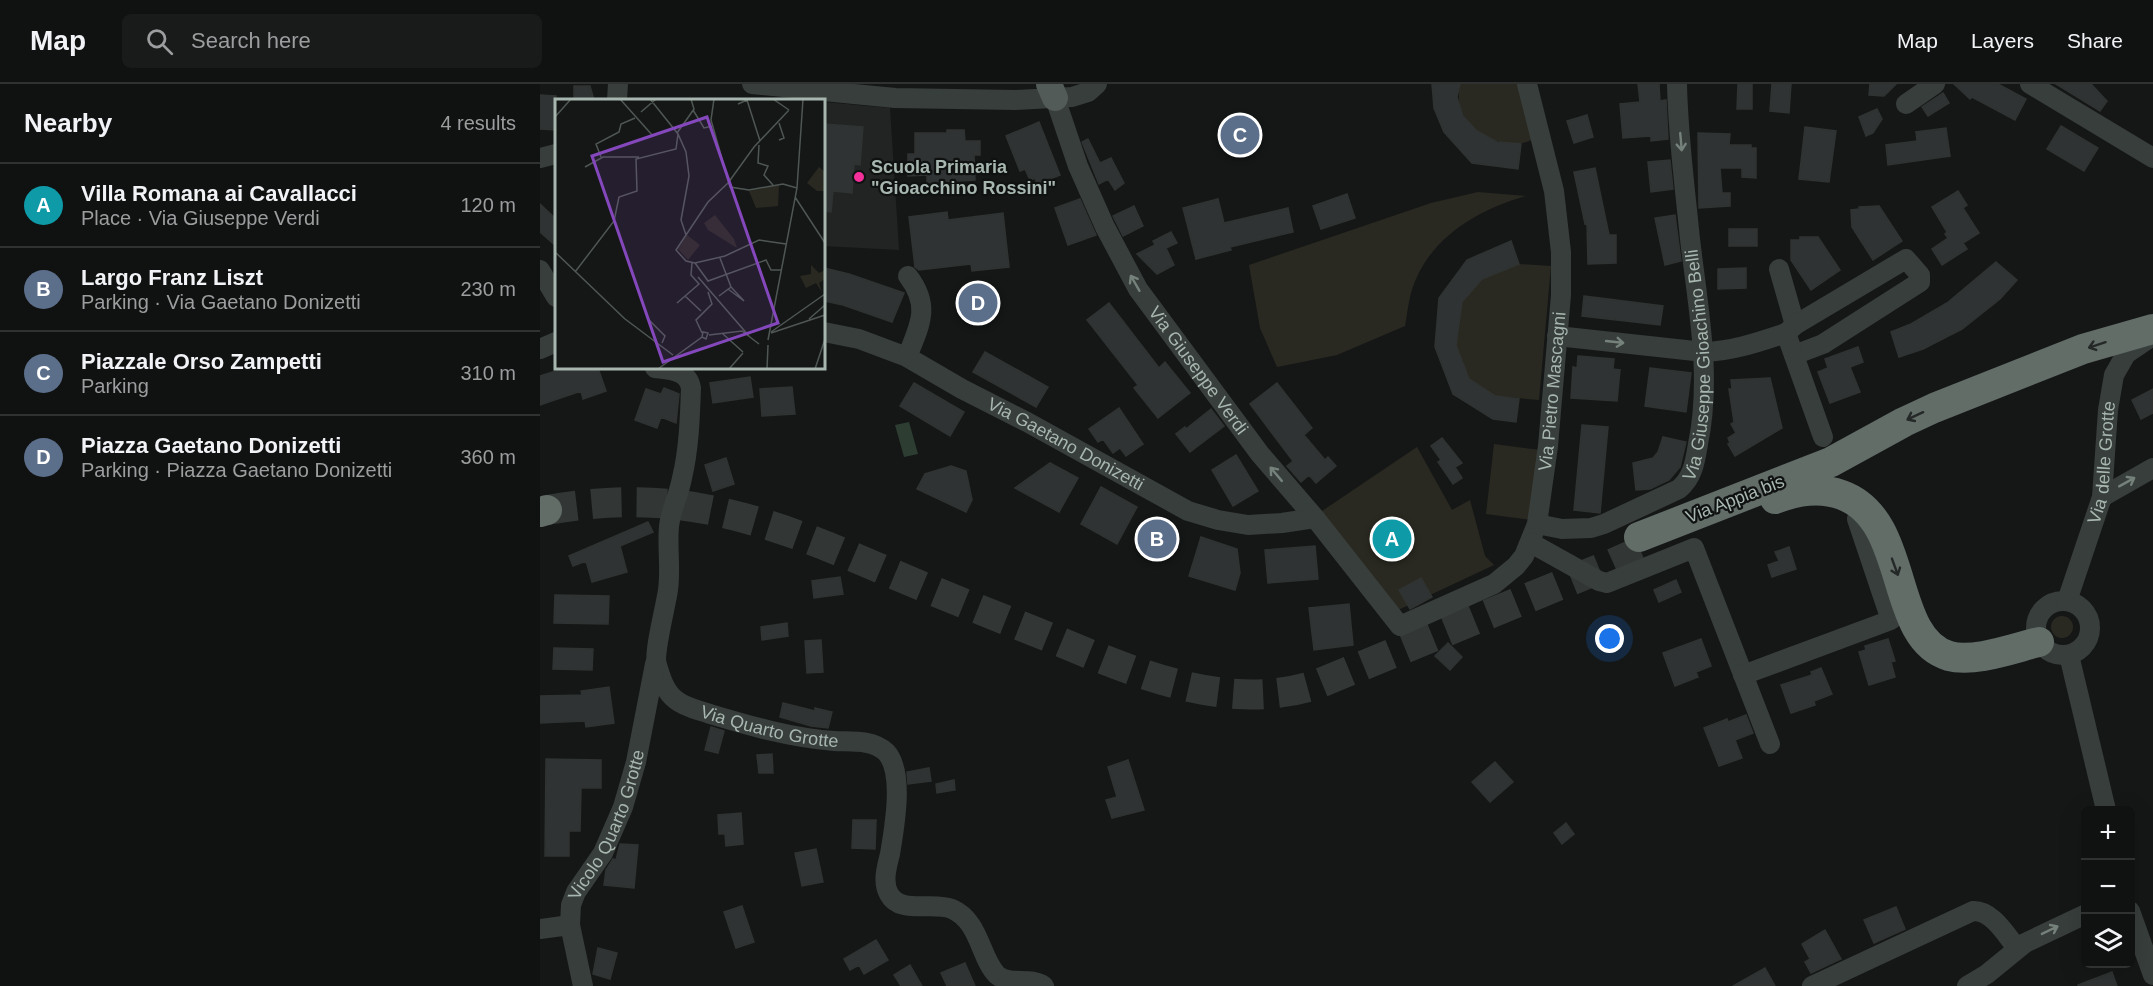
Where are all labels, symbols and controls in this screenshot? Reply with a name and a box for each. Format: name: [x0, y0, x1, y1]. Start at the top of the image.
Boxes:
search box: [122, 14, 542, 68]
text: Map: [30, 25, 86, 56]
icon: search: [143, 25, 176, 58]
text: Search here: [191, 28, 311, 53]
text: Map: [1897, 29, 1938, 52]
text: Layers: [1971, 29, 2034, 52]
text: Share: [2067, 29, 2123, 52]
inset map: [555, 99, 825, 369]
text: Nearby: [24, 108, 112, 138]
text: 4 results: [440, 112, 516, 134]
pin: C: [1220, 112, 1260, 158]
one-way arrow: [1676, 132, 1687, 152]
place label: Scuola Primaria "Gioacchino Rossini": [871, 157, 1056, 198]
marker: Scuola Primaria "Gioacchino Rossini": [852, 170, 866, 184]
text: Villa Romana ai Cavallacci: [81, 181, 357, 206]
text: A: [36, 194, 51, 216]
text: 120 m: [460, 194, 516, 216]
text: Place · Via Giuseppe Verdi: [81, 207, 320, 229]
street label: Via Giuseppe Gioachino Belli: [1679, 248, 1714, 484]
text: Largo Franz Liszt: [81, 265, 263, 290]
one-way arrow: [1129, 275, 1140, 293]
text: B: [36, 278, 51, 300]
text: 230 m: [460, 278, 516, 300]
pin: D: [958, 280, 998, 326]
text: Parking · Via Gaetano Donizetti: [81, 291, 361, 313]
street label: Via Giuseppe Verdi: [1144, 303, 1252, 438]
street label: Via Pietro Mascagni: [1535, 311, 1570, 472]
one-way arrow: [1605, 337, 1625, 348]
one-way arrow: [2088, 340, 2107, 351]
text: Piazzale Orso Zampetti: [81, 349, 322, 374]
text: C: [36, 362, 51, 384]
text: 310 m: [460, 362, 516, 384]
text: Parking: [81, 375, 149, 397]
street label: Via Gaetano Donizetti: [984, 394, 1147, 495]
street label: Via delle Grotte: [2084, 399, 2119, 526]
one-way arrow: [1907, 411, 1925, 423]
text: Piazza Gaetano Donizetti: [81, 433, 341, 458]
text: D: [36, 446, 51, 468]
text: 360 m: [460, 446, 516, 468]
text: Parking · Piazza Gaetano Donizetti: [81, 459, 392, 481]
one-way arrow: [1269, 467, 1283, 482]
street label: Via Appia bis: [1683, 471, 1787, 527]
one-way arrow: [2118, 476, 2135, 488]
pin: B: [1138, 516, 1176, 562]
pin: A: [1372, 516, 1412, 562]
one-way arrow: [1890, 557, 1901, 575]
your location: [1595, 624, 1624, 653]
street label: Via Quarto Grotte: [698, 702, 839, 751]
street label: Vicolo Quarto Grotte: [564, 748, 648, 902]
map controls: [2081, 806, 2135, 968]
button: +: [2081, 806, 2135, 860]
button: −: [2081, 860, 2135, 914]
button: layers: [2081, 914, 2135, 968]
one-way arrow: [2040, 924, 2058, 935]

